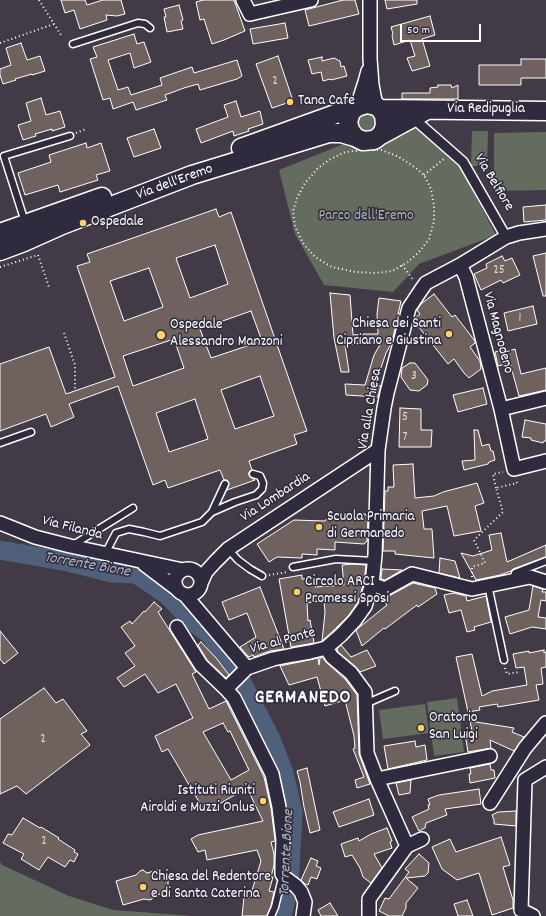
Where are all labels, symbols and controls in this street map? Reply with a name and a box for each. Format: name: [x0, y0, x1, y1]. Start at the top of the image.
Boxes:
scale bar: [402, 16, 483, 42]
text: 50 m: [407, 22, 430, 39]
house number: 2: [272, 74, 278, 90]
place label: Tana Cafe: [298, 93, 355, 111]
marker: Tana Cafe: [285, 97, 295, 107]
street label: Via Redipuglia: [447, 101, 525, 119]
street label: Via Belfiore: [469, 151, 517, 215]
street label: Via dell'Eremo: [134, 161, 216, 205]
park label: Parco dell'Eremo: [318, 208, 414, 226]
place label: Ospedale: [91, 214, 144, 232]
marker: Ospedale: [78, 218, 88, 228]
house number: 25: [493, 263, 505, 279]
street label: Via Magnodeno: [477, 290, 517, 376]
house number: 1: [519, 311, 521, 327]
place label: Chiesa dei Santi Cipriano e Giustina: [336, 316, 441, 351]
place label: Ospedale Alessandro Manzoni: [170, 317, 282, 352]
marker: Ospedale Alessandro Manzoni: [155, 329, 167, 341]
marker: Chiesa dei Santi Cipriano e Giustina: [444, 329, 454, 339]
street label: Via alla Chiesa: [355, 367, 387, 451]
house number: 3: [411, 369, 417, 385]
house number: 5: [402, 410, 408, 426]
house number: 7: [403, 430, 407, 446]
street label: Via Lombardia: [238, 469, 314, 527]
place label: Scuola Primaria di Germanedo: [327, 509, 415, 544]
street label: Via Filanda: [40, 513, 104, 545]
marker: Scuola Primaria di Germanedo: [314, 522, 324, 532]
water label: Torrente Bione: [42, 549, 132, 583]
place label: Circolo ARCI Promessi Sposi: [305, 574, 389, 609]
marker: Circolo ARCI Promessi Sposi: [292, 587, 302, 597]
street label: Via al Ponte: [248, 625, 318, 659]
district label: GERMANEDO: [255, 688, 351, 710]
place label: Oratorio San Luigi: [429, 710, 478, 745]
marker: Oratorio San Luigi: [416, 723, 426, 733]
house number: 2: [40, 732, 46, 748]
place label: Istituti Riuniti Airoldi e Muzzi Onlus: [140, 783, 255, 818]
marker: Istituti Riuniti Airoldi e Muzzi Onlus: [258, 796, 268, 806]
water label: Torrente Bione: [276, 809, 300, 897]
house number: 2: [41, 834, 47, 850]
place label: Chiesa del Redentore e di Santa Caterina: [151, 869, 271, 904]
marker: Chiesa del Redentore e di Santa Caterina: [138, 882, 148, 892]

